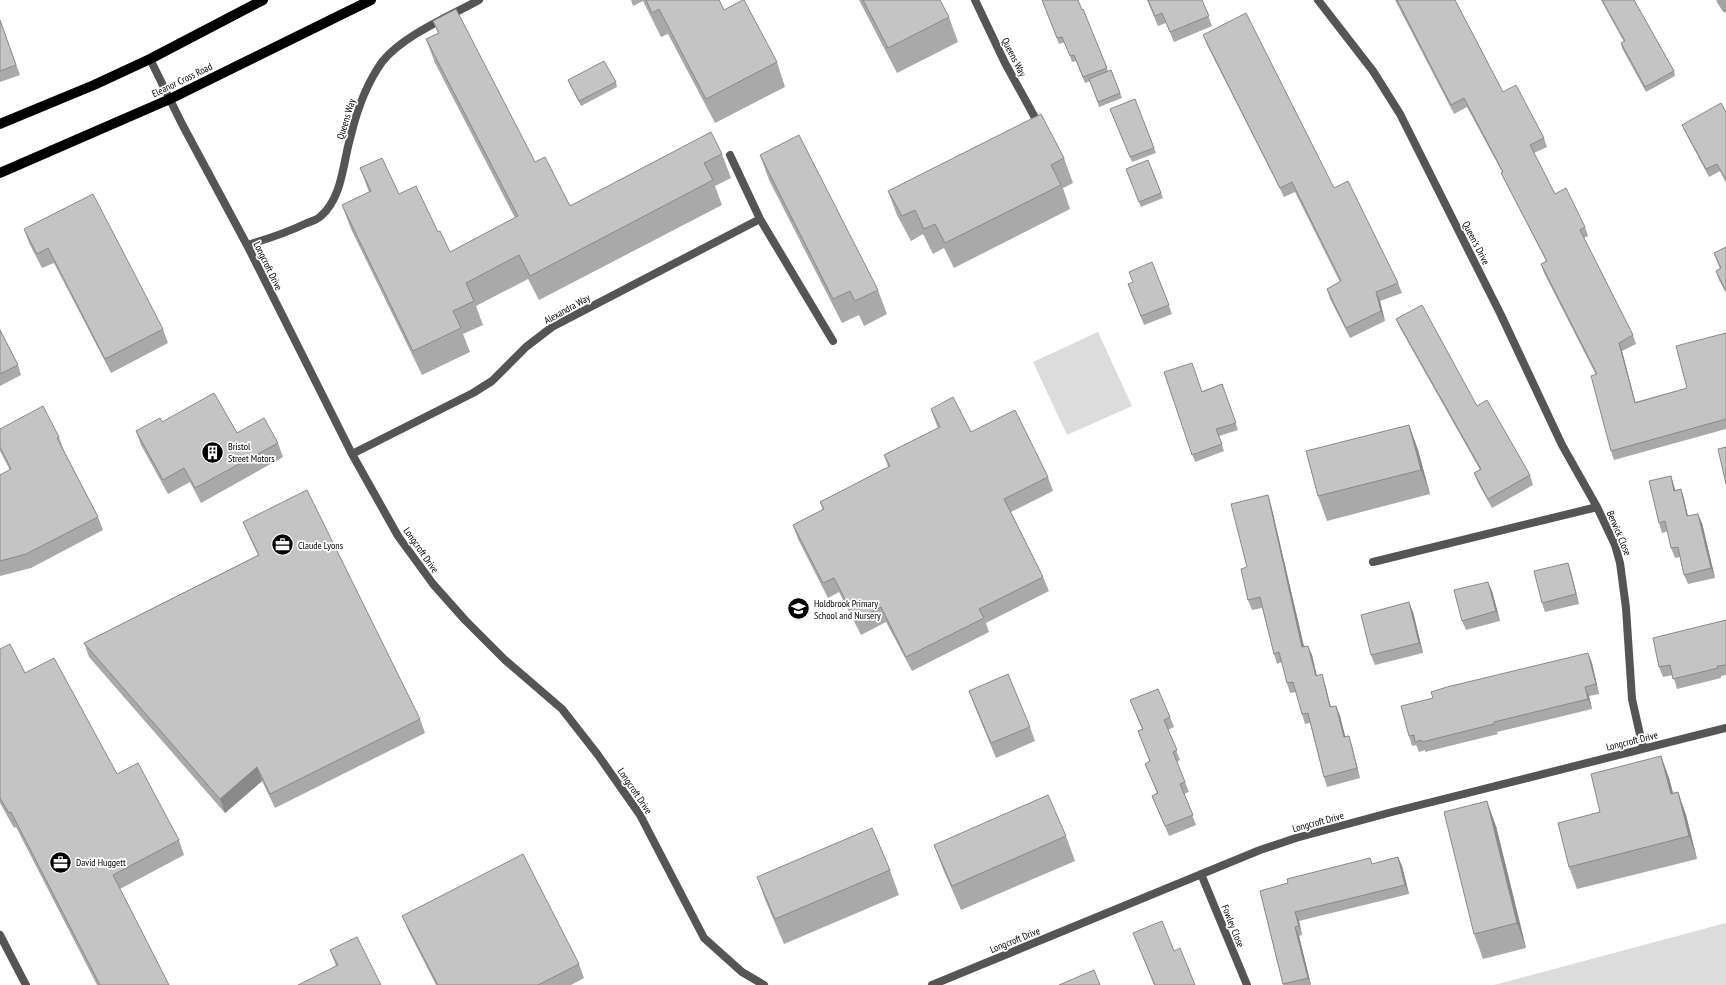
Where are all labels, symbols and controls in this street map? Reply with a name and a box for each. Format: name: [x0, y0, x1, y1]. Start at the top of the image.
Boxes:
street label: Queens Way: [999, 35, 1029, 79]
street label: Eleanor Cross Road: [150, 60, 214, 100]
street label: Queens Way: [334, 97, 358, 141]
street label: Queen's Drive: [1459, 219, 1493, 267]
street label: Longcroft Drive: [251, 239, 285, 293]
street label: Alexandra Way: [542, 291, 593, 327]
building icon: Bristol Street Motors: [200, 439, 226, 465]
place label: Bristol Street Motors: [228, 440, 275, 465]
street label: Berwick Close: [1604, 508, 1634, 558]
street label: Longcroft Drive: [401, 525, 441, 575]
office icon: Claude Lyons: [270, 532, 296, 558]
place label: Claude Lyons: [298, 539, 344, 552]
school or university icon: Holdbrook Primary School and Nursery: [786, 596, 812, 622]
place label: Holdbrook Primary School and Nursery: [814, 597, 881, 622]
street label: Longcroft Drive: [1605, 728, 1659, 754]
street label: Longcroft Drive: [615, 765, 655, 817]
street label: Longcroft Drive: [1291, 809, 1345, 835]
office icon: David Huggett: [48, 849, 74, 875]
place label: David Huggett: [76, 856, 126, 869]
street label: Fowley Close: [1219, 903, 1247, 949]
street label: Longcroft Drive: [988, 924, 1042, 956]

